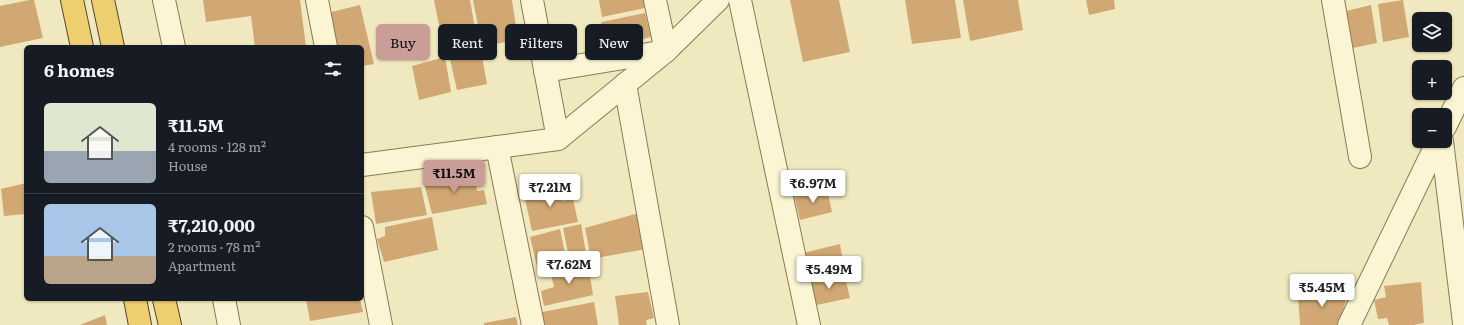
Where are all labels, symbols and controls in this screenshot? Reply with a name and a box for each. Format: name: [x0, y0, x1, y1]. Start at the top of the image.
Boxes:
map controls: [1412, 12, 1452, 148]
button: layers: [1412, 12, 1452, 52]
chip: Buy: [376, 24, 430, 60]
chip: Rent: [438, 24, 497, 60]
chip: Filters: [505, 24, 577, 60]
chip: New: [585, 24, 643, 60]
text: 6 homes: [44, 57, 114, 82]
icon: filters: [322, 58, 344, 80]
button: +: [1412, 60, 1452, 100]
button: −: [1412, 108, 1452, 148]
text: ₹11.5M: [168, 112, 224, 137]
icon: home: [76, 119, 124, 167]
text: 4 rooms · 128 m²: [168, 137, 266, 156]
text: House: [168, 156, 207, 175]
pin: ₹11.5M: [421, 160, 487, 194]
text: ₹11.5M: [433, 163, 475, 182]
pin: ₹6.97M: [780, 170, 846, 204]
text: ₹6.97M: [789, 173, 837, 192]
pin: ₹7.21M: [517, 174, 583, 208]
text: ₹7.21M: [528, 177, 572, 196]
text: ₹7,210,000: [168, 212, 255, 237]
icon: home: [76, 220, 124, 268]
text: 2 rooms · 78 m²: [168, 237, 260, 256]
pin: ₹7.62M: [536, 251, 602, 285]
text: ₹7.62M: [546, 254, 592, 273]
text: Apartment: [168, 256, 236, 275]
pin: ₹5.49M: [796, 256, 862, 290]
text: ₹5.49M: [805, 259, 853, 278]
pin: ₹5.45M: [1289, 274, 1355, 308]
text: ₹5.45M: [1299, 277, 1345, 296]

